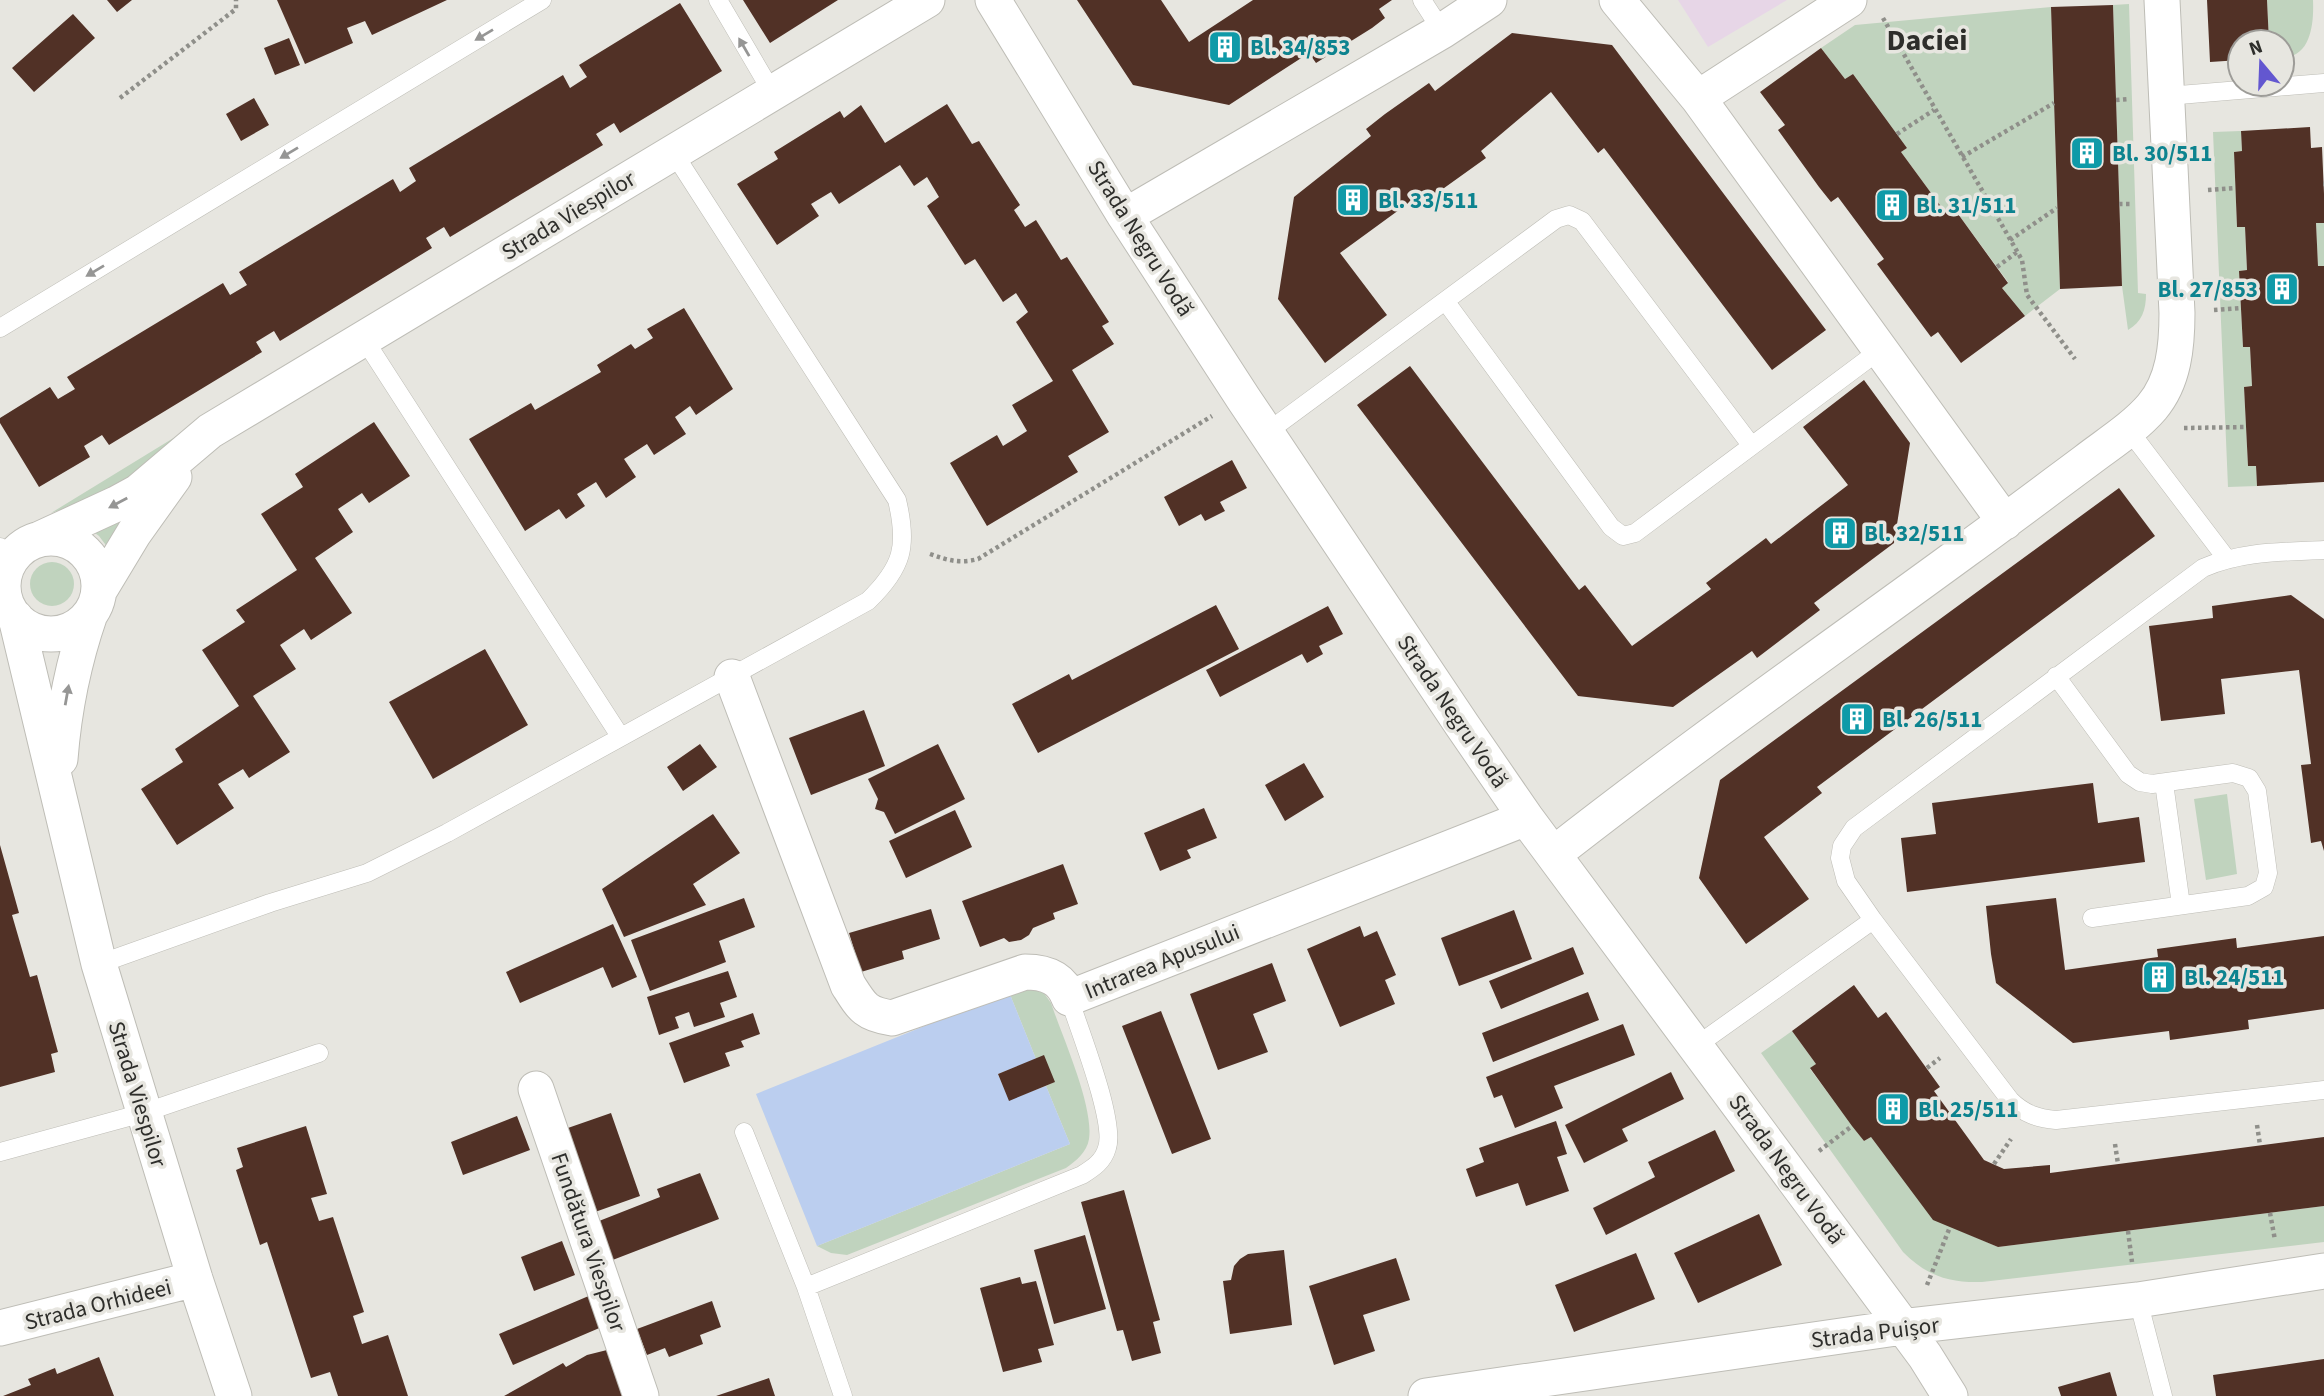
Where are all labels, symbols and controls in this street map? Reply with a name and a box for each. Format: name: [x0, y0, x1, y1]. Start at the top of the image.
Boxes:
district label: Daciei: [1887, 19, 1968, 62]
building icon: Bl. 34/853: [1206, 28, 1244, 66]
north arrow: [2226, 28, 2296, 98]
one-way arrow: [474, 29, 493, 42]
place label: Bl. 34/853: [1250, 31, 1351, 64]
text: N: [2246, 34, 2266, 63]
one-way arrow: [738, 37, 750, 56]
building icon: Bl. 30/511: [2068, 134, 2106, 172]
place label: Bl. 30/511: [2112, 137, 2213, 170]
one-way arrow: [280, 147, 299, 159]
street label: Strada Negru Vodă: [1079, 154, 1202, 323]
street label: Strada Viespilor: [495, 162, 642, 268]
building icon: Bl. 33/511: [1334, 181, 1372, 219]
place label: Bl. 33/511: [1378, 184, 1479, 217]
building icon: Bl. 31/511: [1873, 186, 1911, 224]
place label: Bl. 31/511: [1916, 189, 2017, 222]
one-way arrow: [85, 264, 104, 277]
building icon: Bl. 27/853: [2263, 270, 2301, 308]
place label: Bl. 27/853: [2157, 273, 2258, 306]
one-way arrow: [108, 497, 128, 508]
building icon: Bl. 32/511: [1821, 514, 1859, 552]
place label: Bl. 32/511: [1864, 517, 1965, 550]
street label: Strada Negru Vodă: [1389, 628, 1516, 795]
one-way arrow: [62, 684, 73, 706]
building icon: Bl. 26/511: [1838, 700, 1876, 738]
place label: Bl. 26/511: [1882, 703, 1983, 736]
street label: Intrarea Apusului: [1080, 915, 1245, 1008]
building icon: Bl. 24/511: [2140, 958, 2178, 996]
place label: Bl. 24/511: [2184, 961, 2285, 994]
street label: Strada Viespilor: [100, 1017, 176, 1172]
street label: Strada Negru Vodă: [1721, 1087, 1852, 1251]
building icon: Bl. 25/511: [1874, 1090, 1912, 1128]
place label: Bl. 25/511: [1918, 1093, 2019, 1126]
street label: Fundătura Viespilor: [542, 1148, 635, 1337]
street label: Strada Orhideei: [21, 1270, 175, 1339]
street label: Strada Puișor: [1809, 1308, 1942, 1357]

